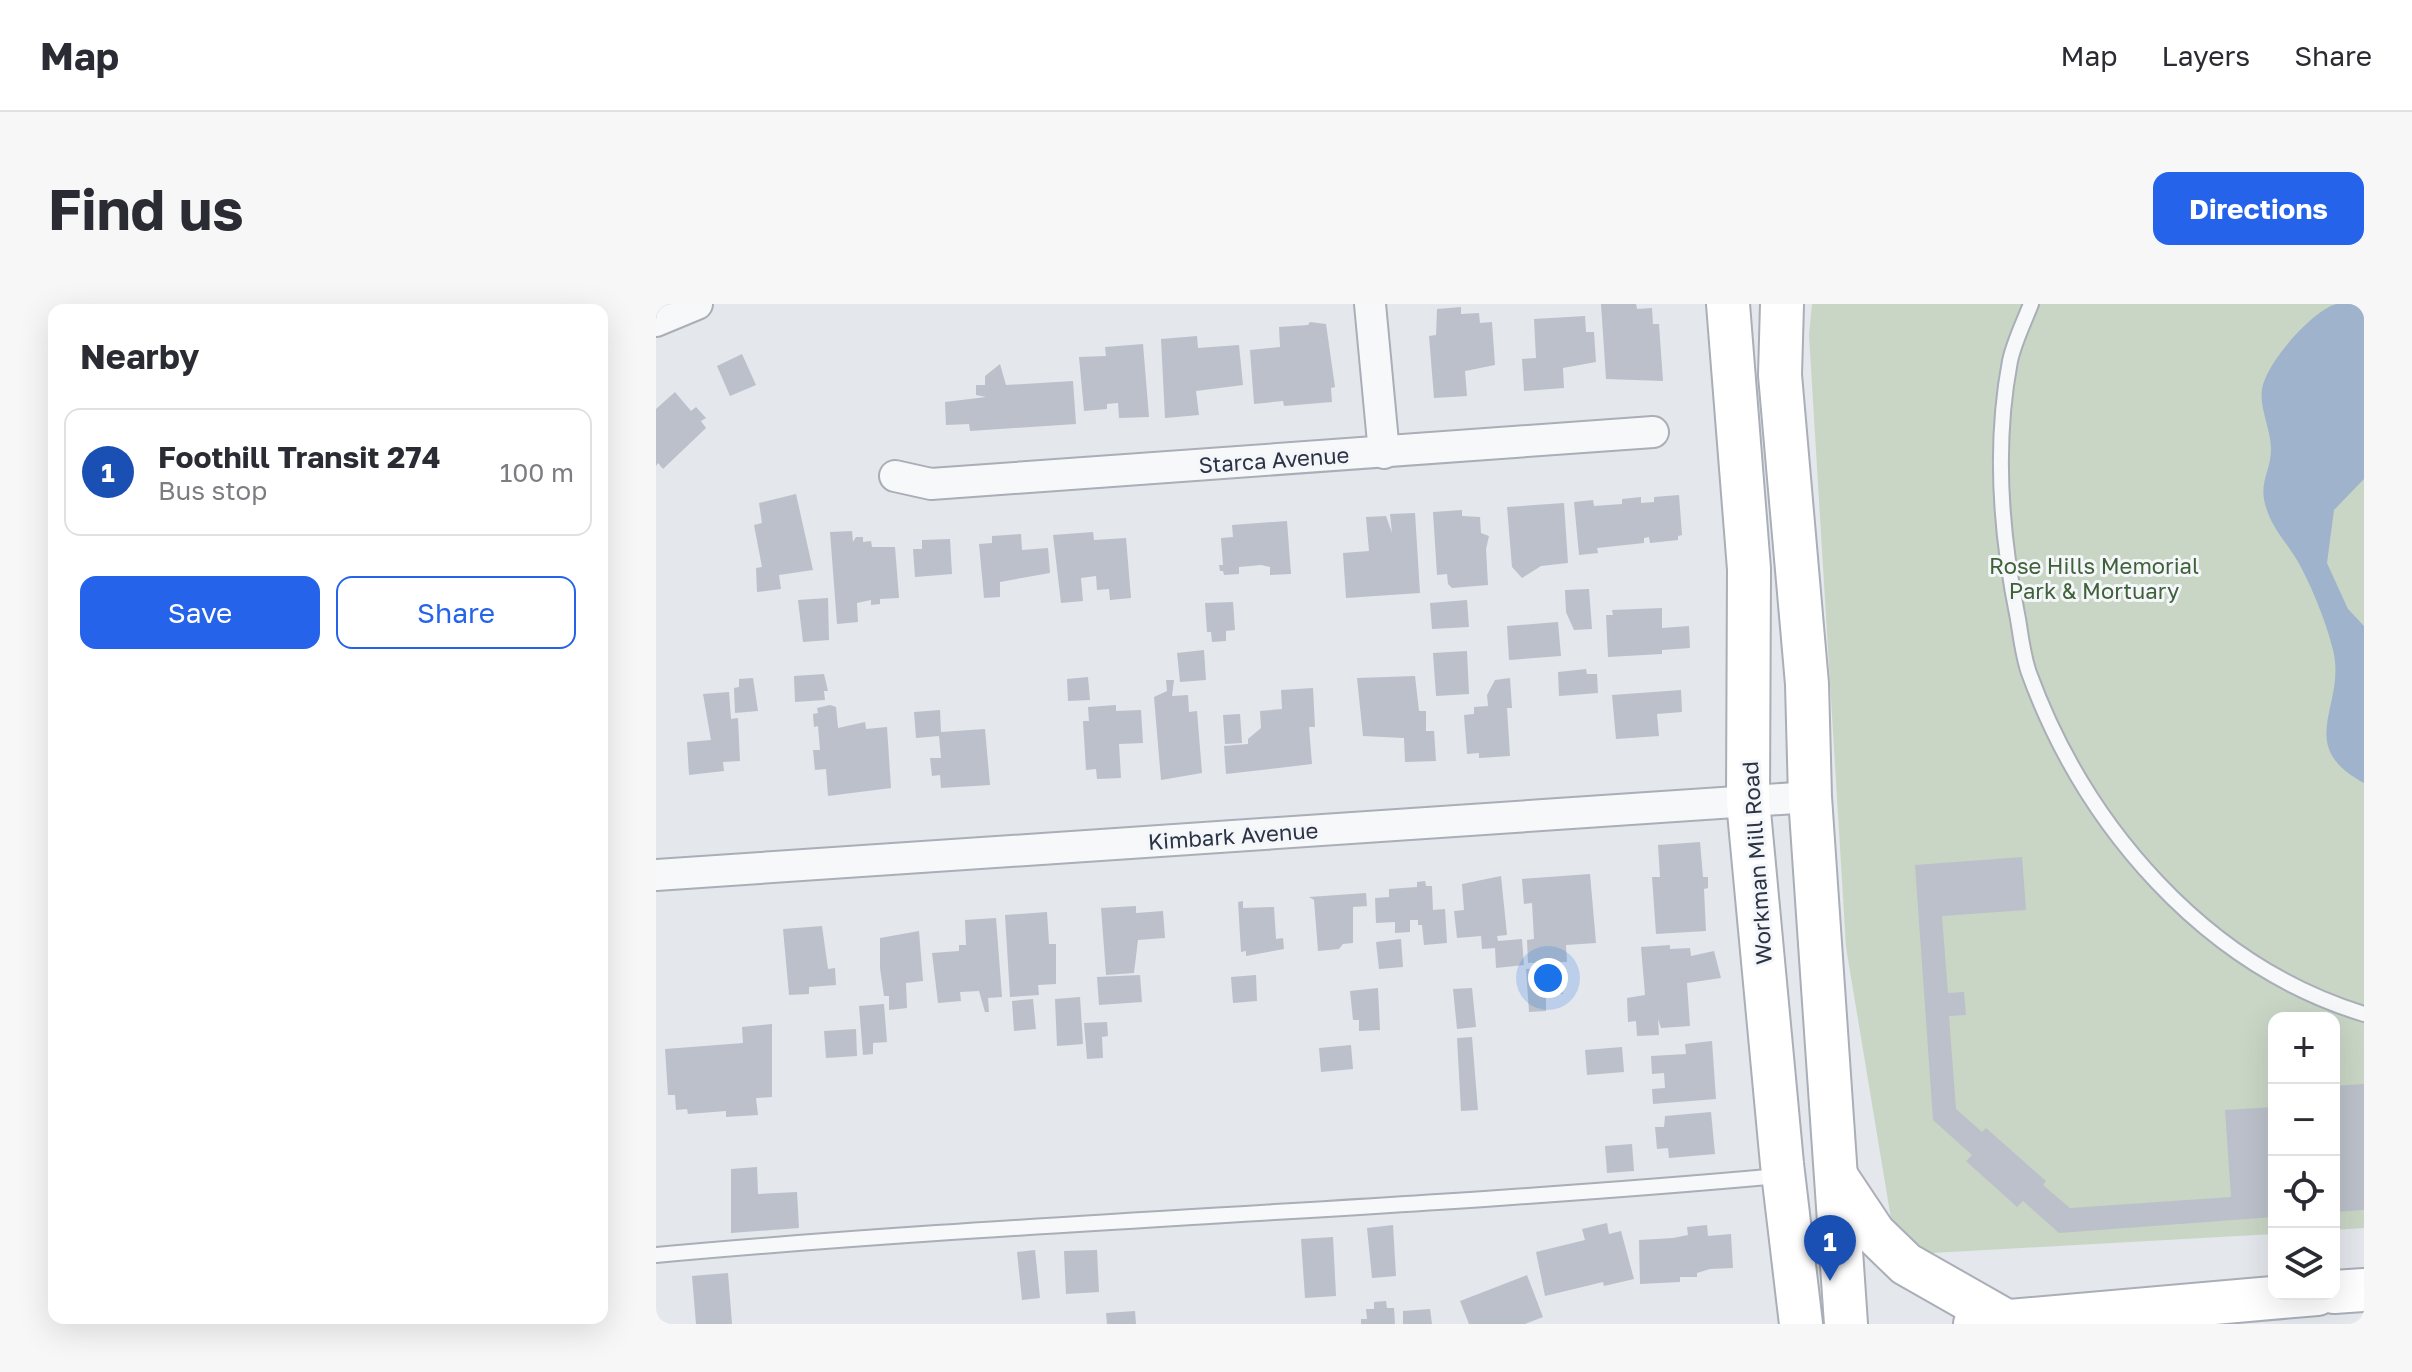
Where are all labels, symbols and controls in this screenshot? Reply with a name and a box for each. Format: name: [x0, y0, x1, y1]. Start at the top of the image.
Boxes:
text: Map: [40, 33, 119, 78]
text: Map: [2060, 39, 2118, 72]
text: Layers: [2162, 39, 2250, 72]
text: Share: [2294, 39, 2372, 72]
button: Directions: [2153, 172, 2364, 245]
text: Find us: [48, 175, 244, 242]
text: Nearby: [80, 336, 200, 376]
text: Foothill Transit 274: [158, 439, 440, 475]
street label: Starca Avenue: [1198, 441, 1350, 478]
text: 1: [101, 457, 115, 488]
text: 100 m: [500, 457, 574, 488]
text: Bus stop: [158, 475, 267, 506]
park label: Rose Hills Memorial Park & Mortuary: [1989, 552, 2199, 604]
button: Save: [80, 576, 320, 649]
button: Share: [336, 576, 576, 649]
street label: Workman Mill Road: [1736, 760, 1777, 966]
street label: Kimbark Avenue: [1147, 816, 1319, 855]
your location: [1528, 958, 1568, 998]
map controls: [2268, 1012, 2340, 1300]
button: +: [2268, 1012, 2340, 1084]
button: −: [2268, 1084, 2340, 1156]
button: locate: [2268, 1156, 2340, 1228]
pin: 1: [1804, 1215, 1856, 1281]
button: layers: [2268, 1228, 2340, 1300]

